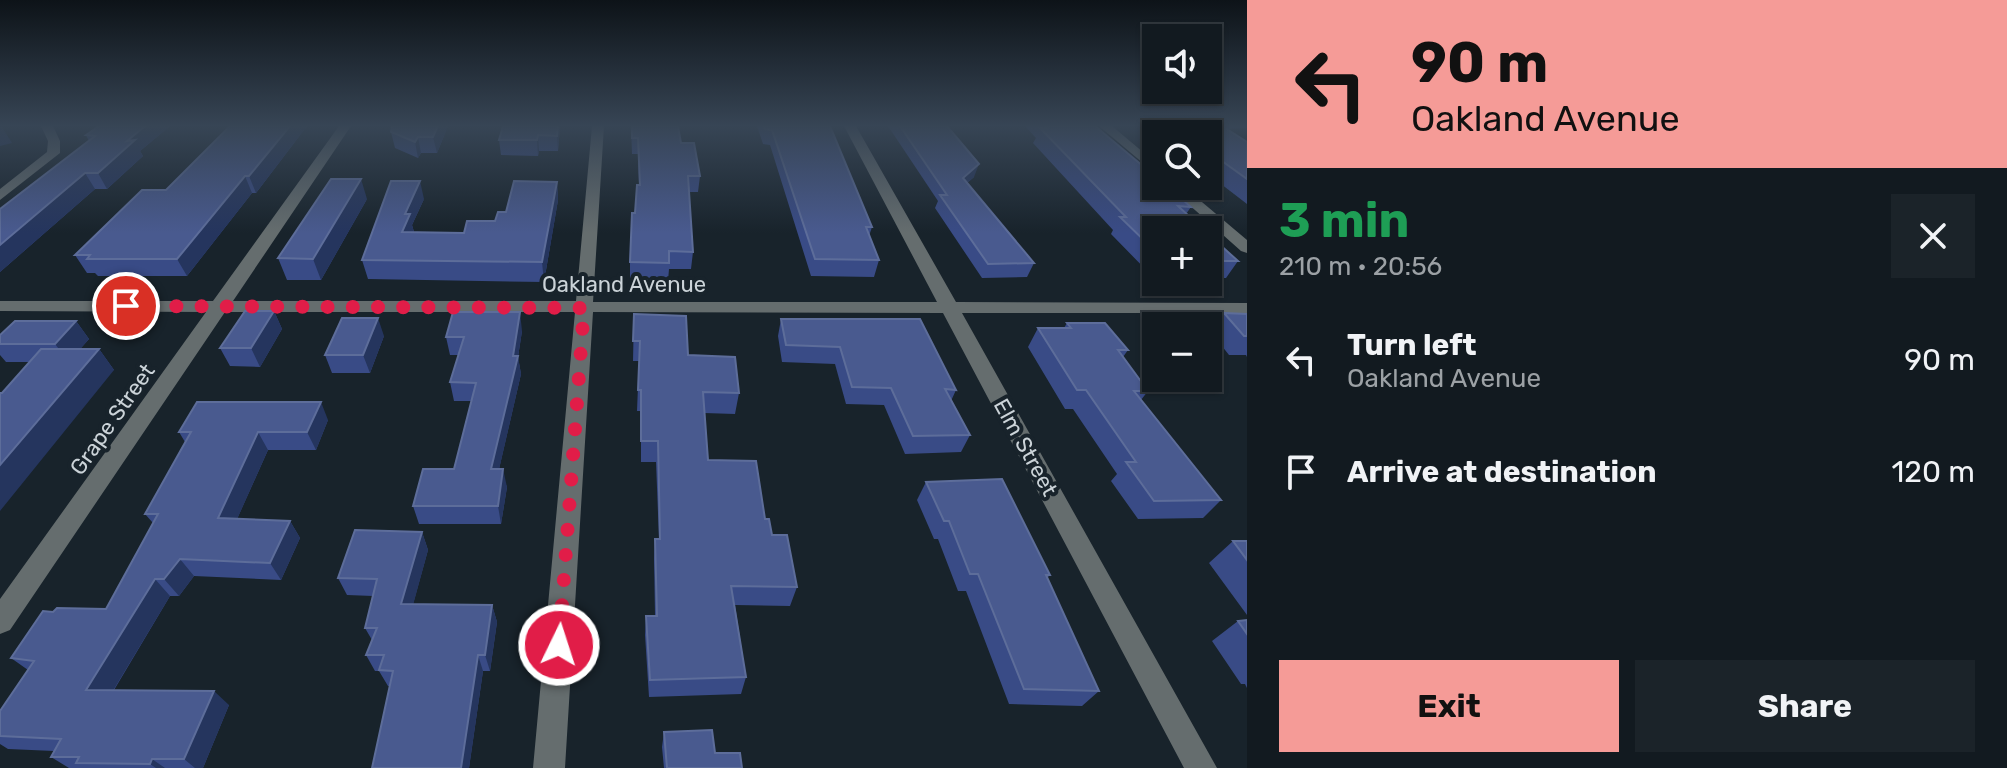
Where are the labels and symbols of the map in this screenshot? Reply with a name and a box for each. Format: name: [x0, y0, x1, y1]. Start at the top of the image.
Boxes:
street label: Oakland Avenue: [542, 271, 706, 298]
pin: [92, 272, 160, 340]
street label: Grape Street: [64, 358, 161, 480]
street label: Elm Street: [988, 394, 1064, 501]
position arrow: [517, 603, 601, 687]

